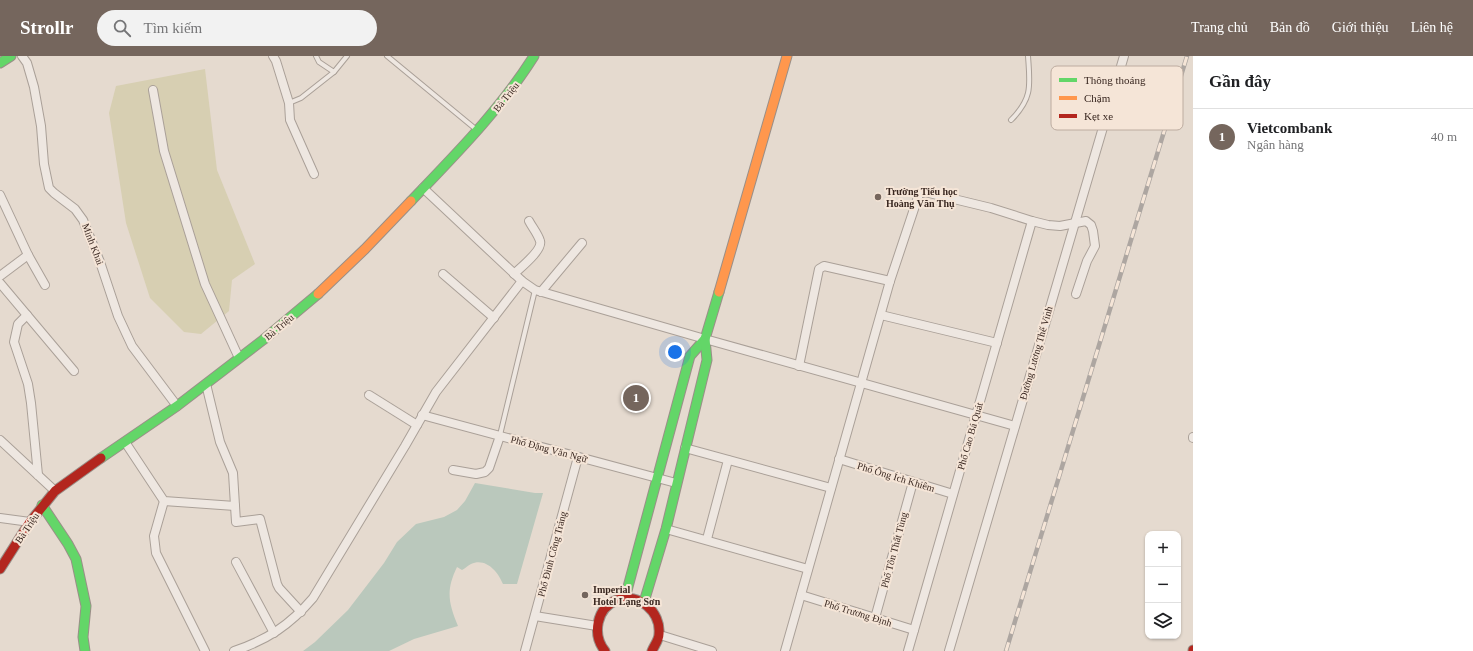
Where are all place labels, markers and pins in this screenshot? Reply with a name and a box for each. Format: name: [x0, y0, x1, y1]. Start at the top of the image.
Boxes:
place label: Trường Tiểu học Hoàng Văn Thụ: [886, 186, 958, 209]
marker: Trường Tiểu học Hoàng Văn Thụ: [873, 192, 883, 202]
pin: 1: [623, 383, 649, 413]
place label: Imperial Hotel Lạng Sơn: [593, 584, 661, 607]
marker: Imperial Hotel Lạng Sơn: [580, 590, 590, 600]

